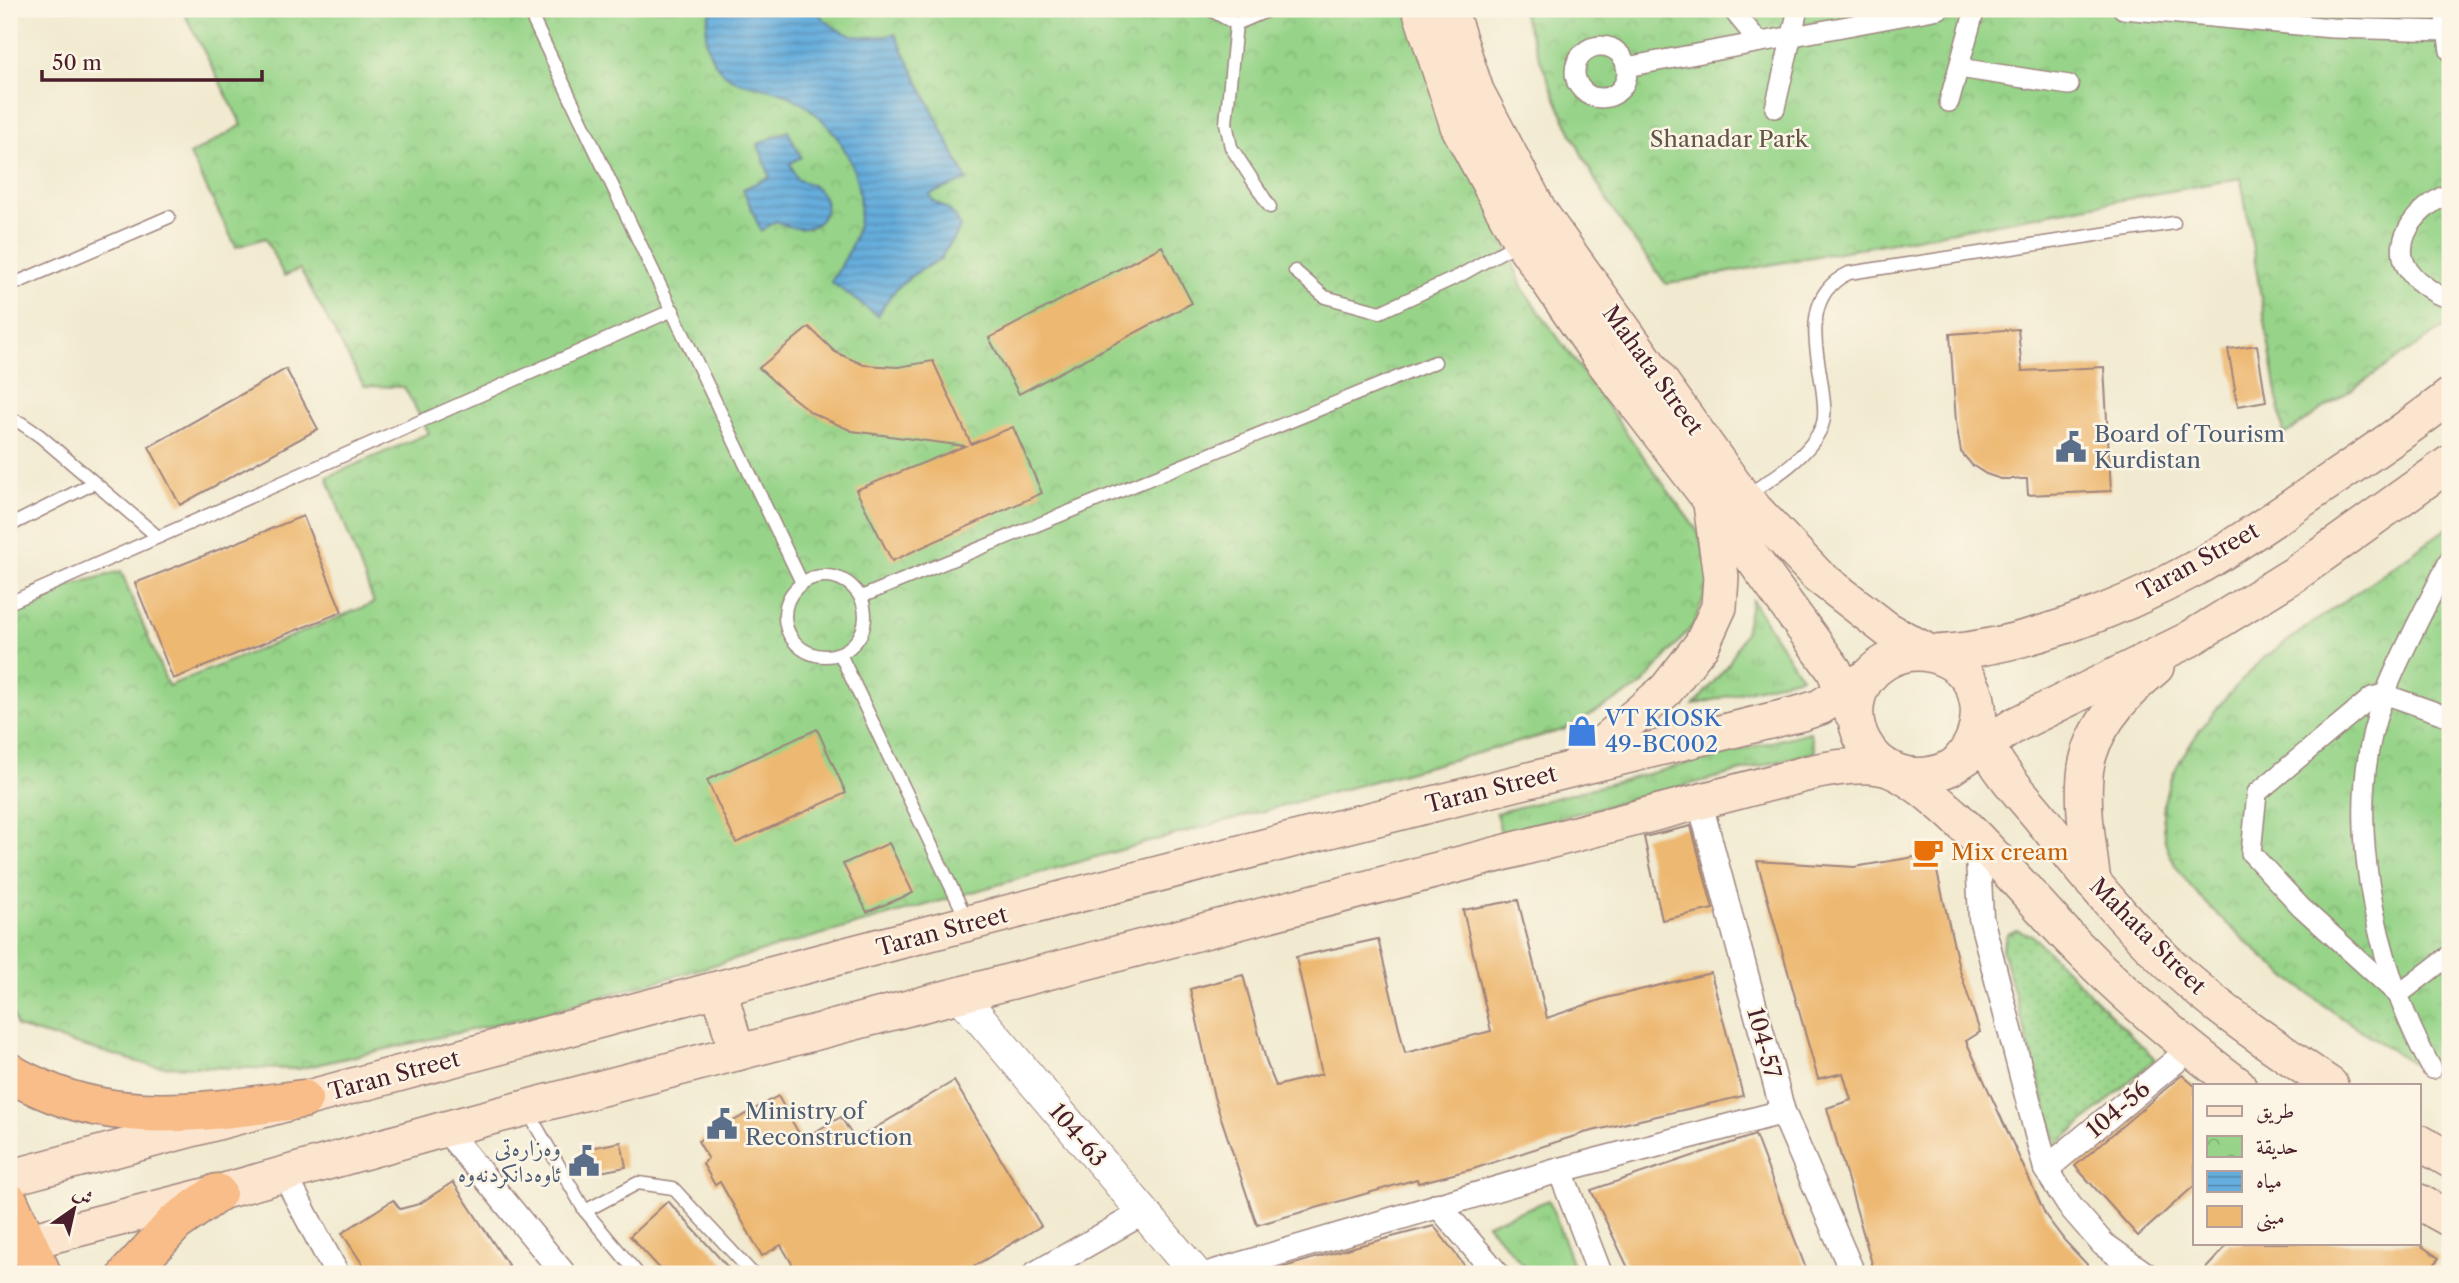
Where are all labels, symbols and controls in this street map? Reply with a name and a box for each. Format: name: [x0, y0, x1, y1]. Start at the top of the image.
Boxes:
scale bar: [42, 38, 262, 82]
text: 50 m: [52, 50, 102, 75]
park label: Shanadar Park: [1650, 125, 1810, 153]
street label: Mahata Street: [1597, 300, 1709, 440]
place label: Board of Tourism Kurdistan: [2094, 420, 2285, 474]
public building icon: Board of Tourism Kurdistan: [2054, 430, 2088, 464]
street label: Taran Street: [2132, 516, 2264, 606]
place label: VT KIOSK 49-BC002: [1604, 704, 1723, 758]
shop icon: VT KIOSK 49-BC002: [1565, 714, 1599, 748]
street label: Taran Street: [1422, 759, 1560, 819]
cafe icon: Mix cream: [1911, 835, 1945, 869]
place label: Mix cream: [1951, 838, 2068, 866]
street label: Mahata Street: [2084, 872, 2212, 1000]
street label: Taran Street: [873, 900, 1011, 962]
street label: 104-57: [1741, 1005, 1787, 1082]
street label: Taran Street: [325, 1044, 463, 1106]
street label: 104-56: [2081, 1074, 2155, 1144]
legend: [2193, 1084, 2420, 1244]
place label: Ministry of Reconstruction: [745, 1097, 913, 1151]
street label: 104-63: [1043, 1098, 1113, 1172]
text: طريق: [2256, 1098, 2294, 1124]
public building icon: Ministry of Reconstruction: [705, 1107, 739, 1141]
place label: وەزارەتی ئاوەدانکردنەوە: [458, 1134, 562, 1189]
text: حديقة: [2256, 1134, 2299, 1160]
public building icon: وەزارەتی ئاوەدانکردنەوە: [567, 1144, 601, 1178]
text: مياه: [2256, 1168, 2282, 1193]
north arrow: [38, 1174, 108, 1244]
text: ش: [69, 1181, 97, 1210]
text: مبنى: [2256, 1204, 2285, 1232]

